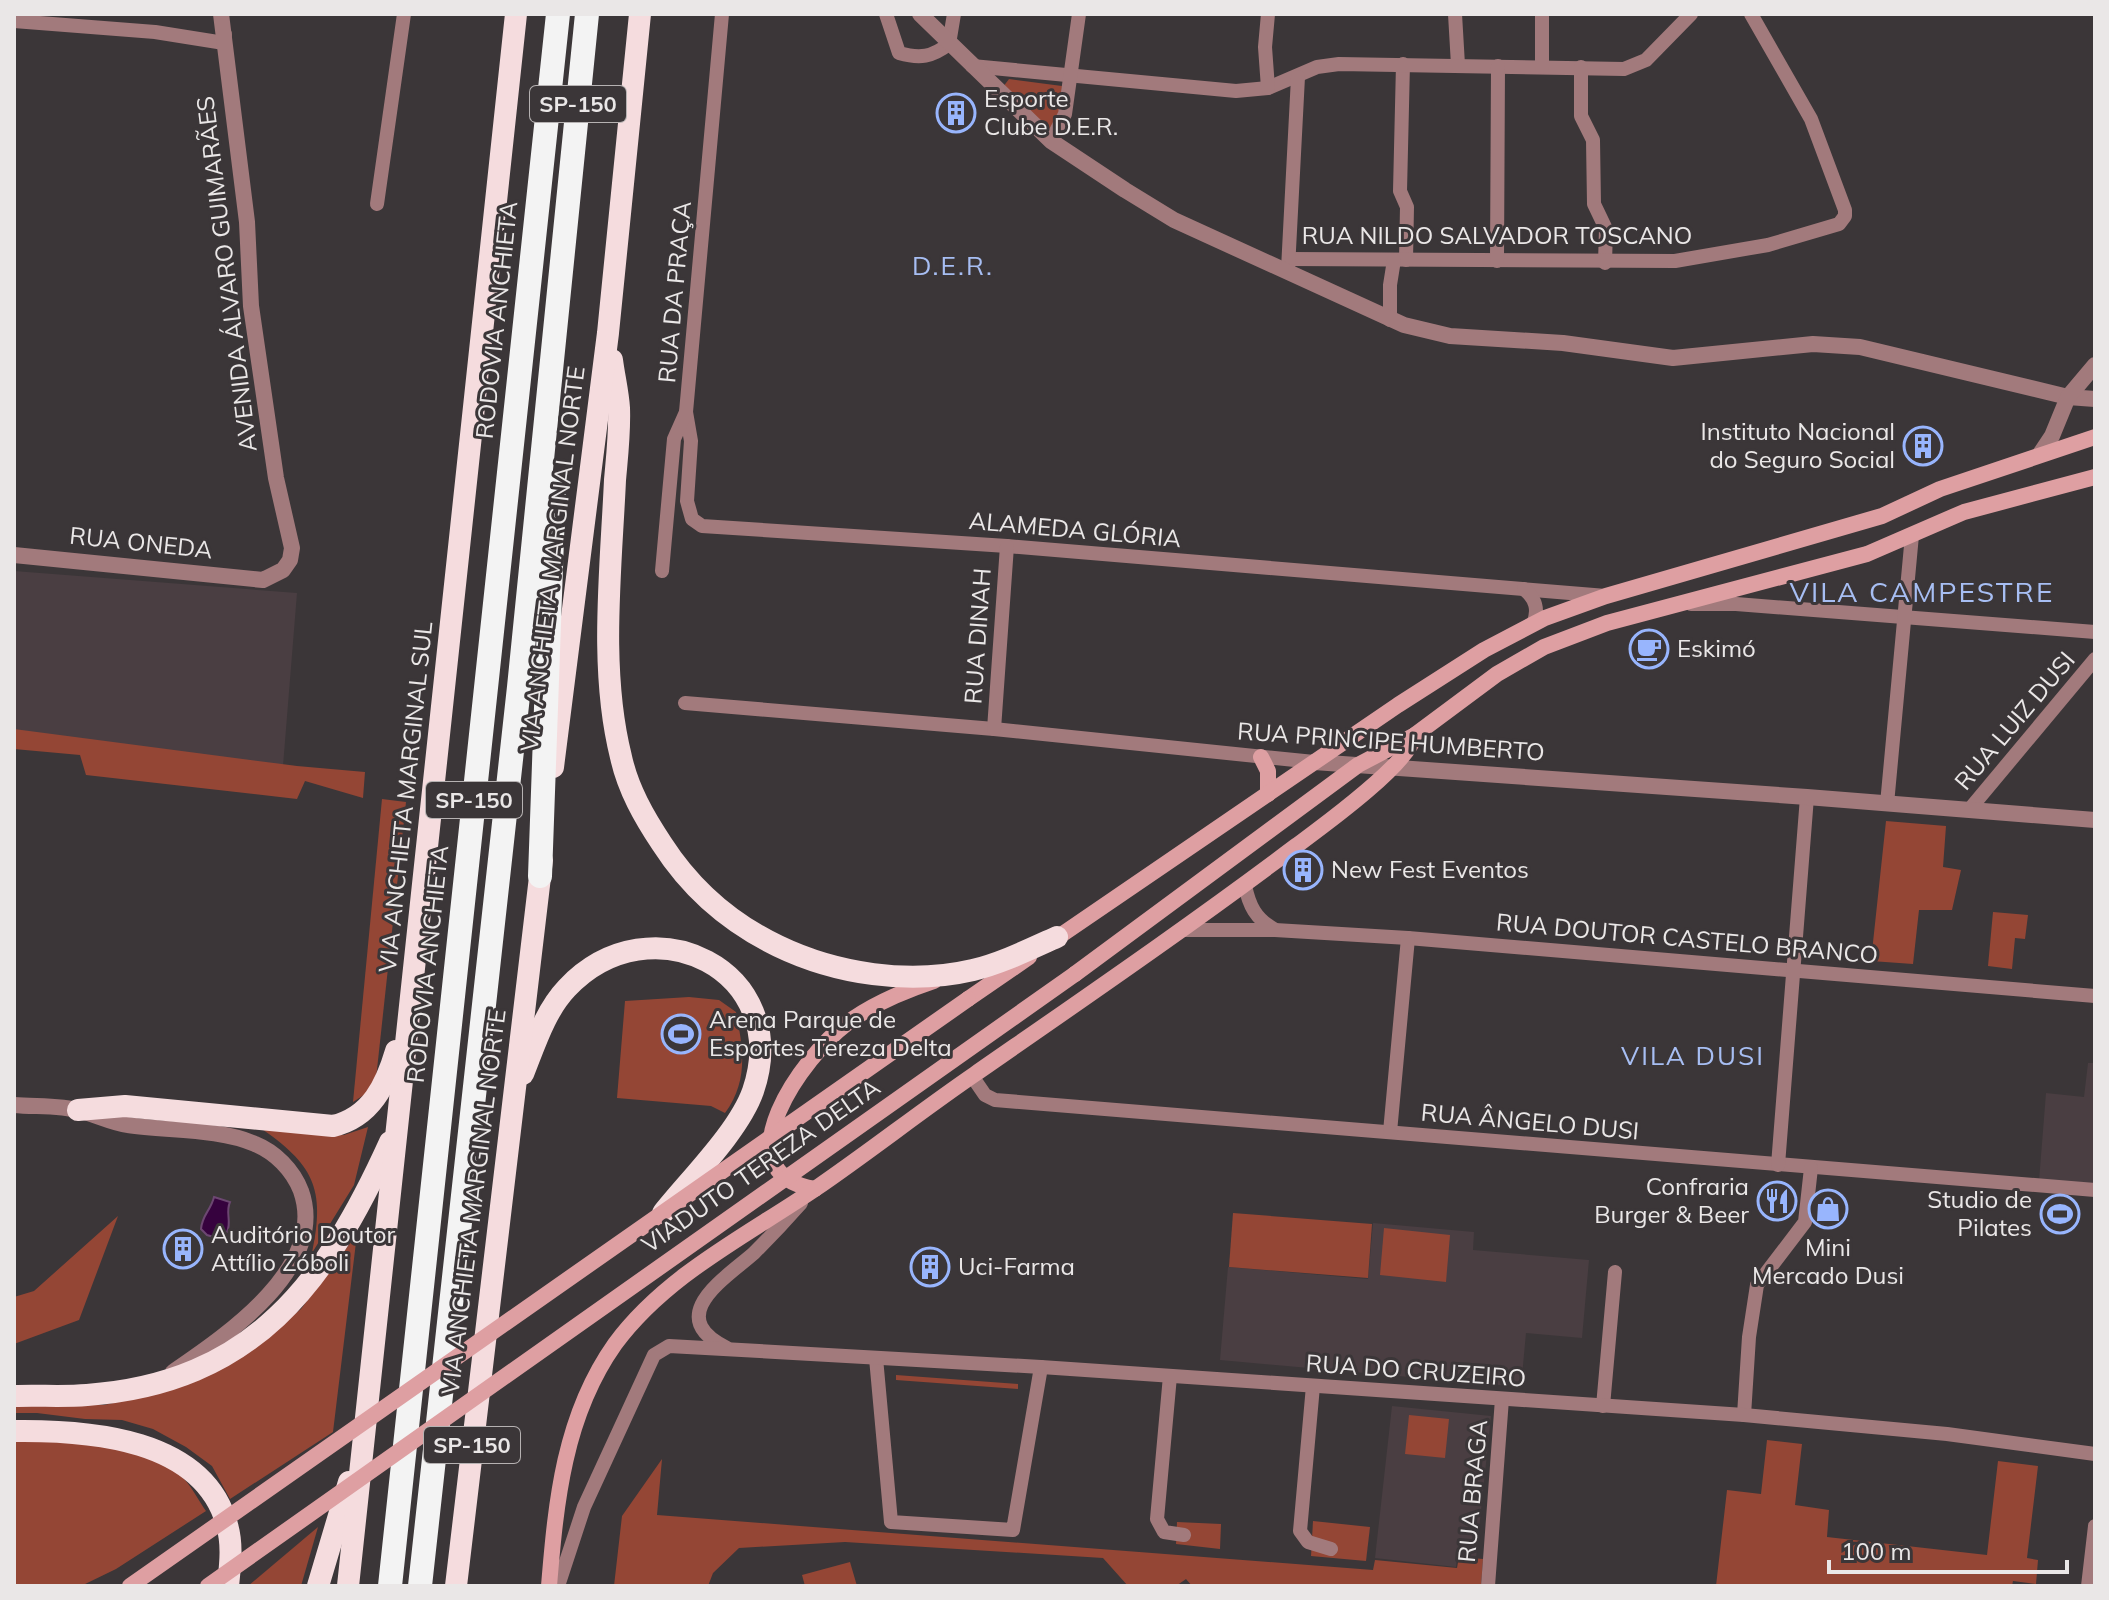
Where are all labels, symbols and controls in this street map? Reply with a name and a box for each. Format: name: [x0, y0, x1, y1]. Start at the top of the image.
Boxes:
place label: Esporte Clube D.E.R.: [984, 83, 1118, 141]
road number: SP-150: [530, 86, 626, 122]
building icon: Esporte Clube D.E.R.: [935, 92, 977, 134]
street label: AVENIDA ÁLVARO GUIMARÃES: [189, 95, 263, 454]
street label: RODOVIA ANCHIETA: [469, 199, 523, 440]
street label: RUA DA PRAÇA: [651, 199, 697, 384]
street label: RUA NILDO SALVADOR TOSCANO: [1302, 220, 1692, 250]
district label: D.E.R.: [912, 249, 994, 282]
street label: VIA ANCHIETA MARGINAL NORTE: [513, 364, 591, 753]
place label: Instituto Nacional do Seguro Social: [1701, 416, 1895, 474]
building icon: Instituto Nacional do Seguro Social: [1902, 425, 1944, 467]
street label: ALAMEDA GLÓRIA: [968, 505, 1183, 553]
street label: RUA ONEDA: [68, 520, 215, 564]
street label: RUA DINAH: [957, 567, 997, 705]
district label: VILA CAMPESTRE: [1790, 574, 2054, 609]
street label: VIA ANCHIETA MARGINAL SUL: [372, 620, 438, 974]
cafe icon: Eskimó: [1628, 628, 1670, 670]
place label: Eskimó: [1677, 633, 1756, 663]
street label: RUA LUIZ DUSI: [1948, 645, 2081, 796]
street label: RUA PRINCIPE HUMBERTO: [1236, 715, 1546, 767]
road number: SP-150: [426, 782, 522, 818]
street label: RODOVIA ANCHIETA: [400, 843, 454, 1084]
building icon: New Fest Eventos: [1282, 849, 1324, 891]
place label: New Fest Eventos: [1331, 854, 1529, 884]
street label: RUA DOUTOR CASTELO BRANCO: [1495, 906, 1879, 970]
place label: Arena Parque de Esportes Tereza Delta: [709, 1004, 952, 1062]
street label: VIA ANCHIETA MARGINAL NORTE: [434, 1007, 512, 1396]
sports icon: Arena Parque de Esportes Tereza Delta: [660, 1013, 702, 1055]
district label: VILA DUSI: [1621, 1039, 1765, 1072]
street label: VIADUTO TEREZA DELTA: [636, 1071, 886, 1259]
street label: RUA ÂNGELO DUSI: [1420, 1097, 1640, 1145]
place label: Confraria Burger & Beer: [1594, 1171, 1749, 1229]
restaurant icon: Confraria Burger & Beer: [1756, 1180, 1798, 1222]
place label: Studio de Pilates: [1927, 1184, 2032, 1242]
shop icon: Mini Mercado Dusi: [1807, 1188, 1849, 1230]
sports icon: Studio de Pilates: [2039, 1193, 2081, 1235]
place label: Auditório Doutor Attílio Zóboli: [211, 1219, 395, 1277]
building icon: Auditório Doutor Attílio Zóboli: [162, 1228, 204, 1270]
place label: Mini Mercado Dusi: [1752, 1232, 1904, 1290]
building icon: Uci-Farma: [909, 1246, 951, 1288]
place label: Uci-Farma: [958, 1251, 1075, 1281]
street label: RUA DO CRUZEIRO: [1305, 1347, 1527, 1393]
street label: RUA BRAGA: [1451, 1418, 1493, 1563]
road number: SP-150: [424, 1427, 520, 1463]
scale bar: [1829, 1524, 2067, 1574]
text: 100 m: [1841, 1536, 1912, 1566]

